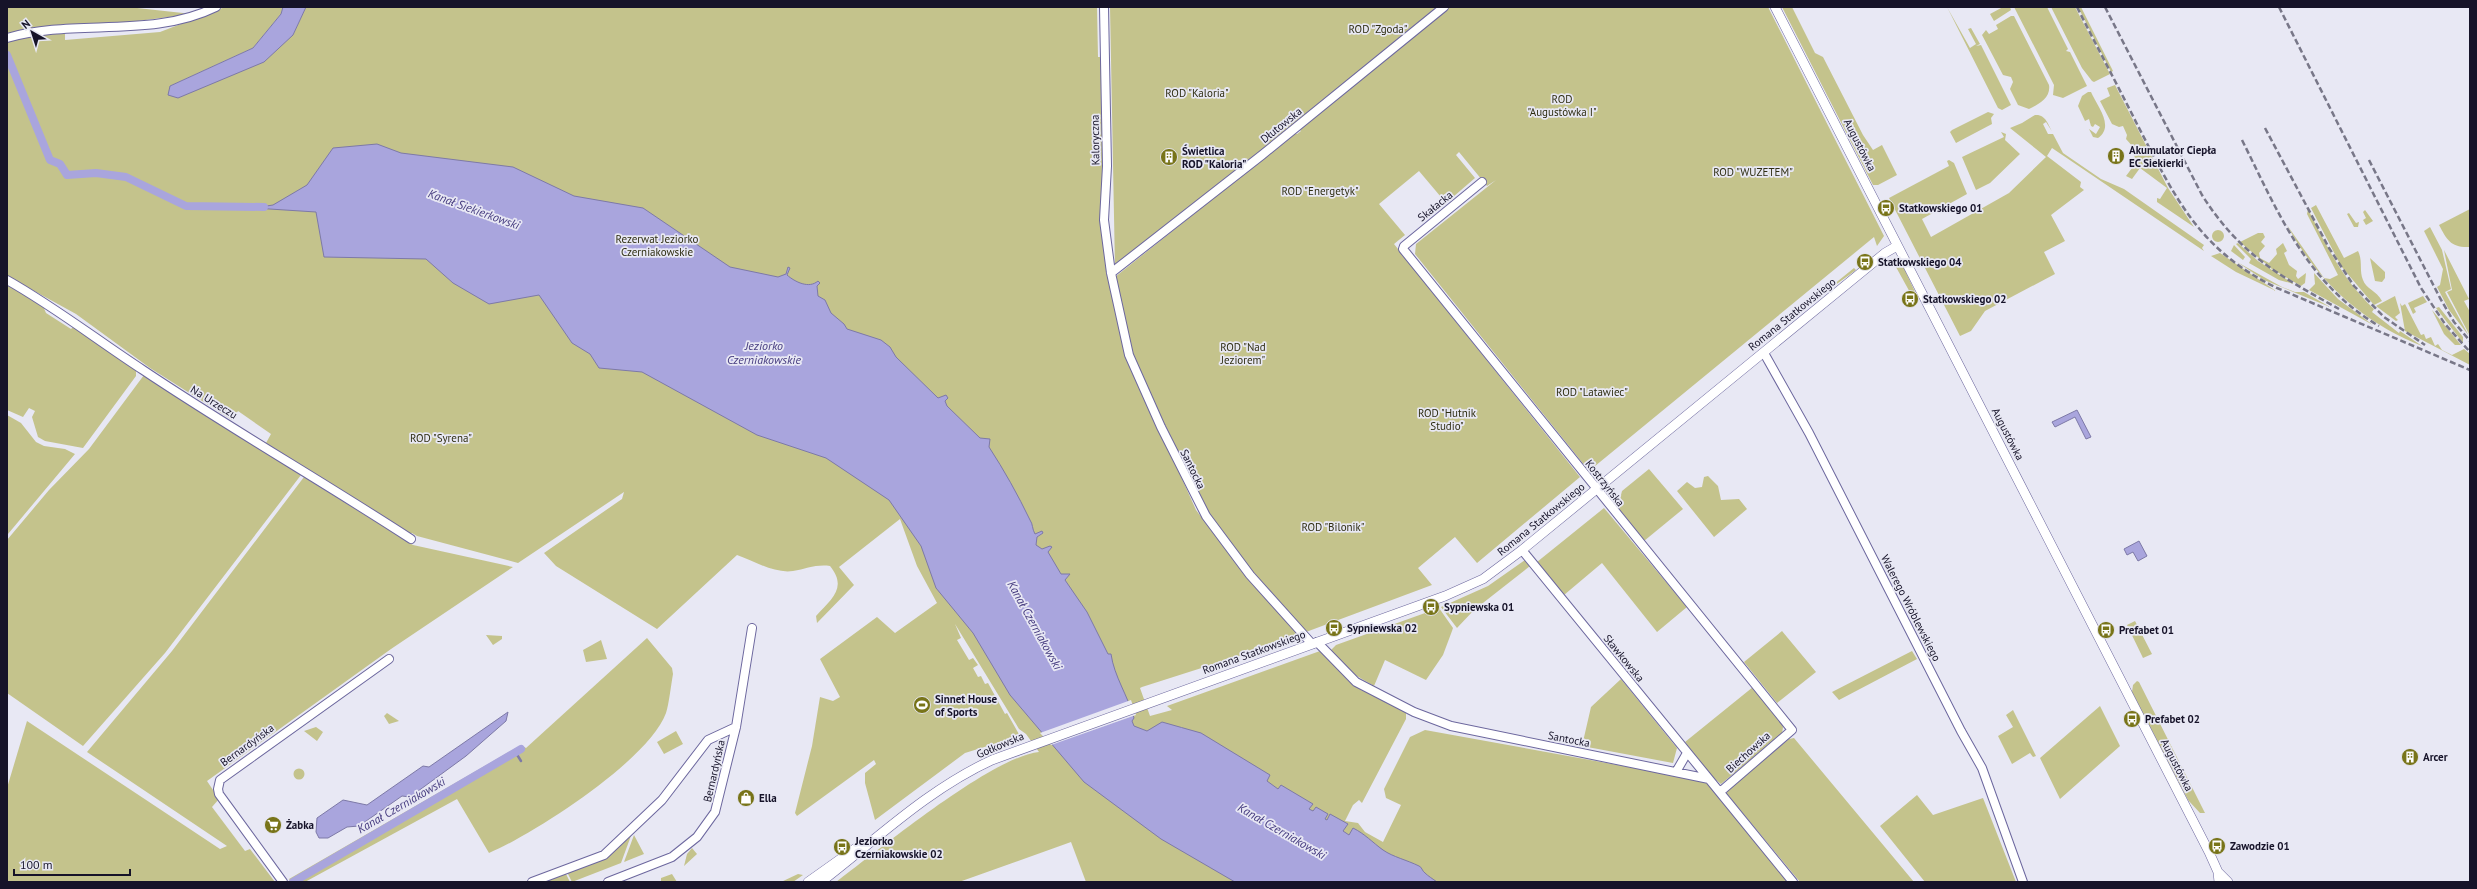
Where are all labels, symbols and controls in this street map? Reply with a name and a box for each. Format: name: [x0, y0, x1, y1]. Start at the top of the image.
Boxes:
north arrow: [12, 12, 52, 52]
text: N: [18, 17, 33, 32]
park label: ROD "Zgoda": [1349, 22, 1408, 36]
park label: ROD "Kaloria": [1165, 86, 1229, 100]
park label: ROD "Augustówka I": [1527, 92, 1597, 119]
street label: Dłutowska: [1257, 104, 1305, 146]
street label: Kaloryczna: [1088, 114, 1102, 166]
street label: Augustówka: [1841, 116, 1879, 174]
place label: Akumulator Ciepła EC Siekierki: [2129, 143, 2216, 170]
place label: Świetlica ROD "Kaloria": [1182, 144, 1246, 171]
building icon: Akumulator Ciepła EC Siekierki: [2106, 146, 2126, 166]
building icon: Świetlica ROD "Kaloria": [1159, 147, 1179, 167]
park label: ROD "WUZETEM": [1713, 165, 1793, 179]
park label: ROD "Energetyk": [1281, 184, 1359, 198]
water label: Kanał Siekierkowski: [426, 186, 523, 233]
street label: Skałacka: [1415, 188, 1455, 224]
bus stop icon: Statkowskiego 01: [1876, 198, 1896, 218]
place label: Statkowskiego 01: [1899, 201, 1983, 215]
park label: Rezerwat Jeziorko Czerniakowskie: [616, 232, 699, 259]
bus stop icon: Statkowskiego 04: [1855, 252, 1875, 272]
place label: Statkowskiego 04: [1878, 255, 1962, 269]
street label: Romana Statkowskiego: [1745, 274, 1839, 354]
bus stop icon: Statkowskiego 02: [1900, 289, 1920, 309]
place label: Statkowskiego 02: [1923, 292, 2007, 306]
water label: Jeziorko Czerniakowskie: [727, 338, 801, 367]
park label: ROD "Nad Jeziorem": [1220, 340, 1266, 367]
street label: Na Urzeczu: [188, 382, 240, 422]
park label: ROD "Latawiec": [1556, 385, 1628, 399]
street label: Augustówka: [1989, 405, 2027, 463]
park label: ROD "Hutnik Studio": [1418, 406, 1477, 433]
park label: ROD "Syrena": [410, 431, 472, 445]
street label: Santocka: [1177, 447, 1209, 491]
street label: Kostrzyńska: [1582, 457, 1628, 509]
street label: Romana Statkowskiego: [1494, 479, 1588, 559]
park label: ROD "Bilonik": [1301, 520, 1365, 534]
street label: Walerego Wróblewskiego: [1878, 552, 1944, 664]
water label: Kanał Czerniakowski: [1004, 578, 1066, 673]
bus stop icon: Sypniewska 01: [1421, 597, 1441, 617]
place label: Sypniewska 01: [1444, 600, 1514, 614]
bus stop icon: Sypniewska 02: [1324, 618, 1344, 638]
bus stop icon: Prefabet 01: [2096, 620, 2116, 640]
place label: Sypniewska 02: [1347, 621, 1417, 635]
place label: Prefabet 01: [2119, 623, 2174, 637]
street label: Romana Statkowskiego: [1201, 627, 1308, 677]
street label: Sławkowska: [1601, 631, 1647, 685]
place label: Sinnet House of Sports: [935, 692, 998, 719]
sports icon: Sinnet House of Sports: [912, 695, 932, 715]
bus stop icon: Prefabet 02: [2122, 709, 2142, 729]
place label: Prefabet 02: [2145, 712, 2200, 726]
street label: Bernardyńska: [217, 721, 277, 769]
street label: Santocka: [1547, 728, 1591, 750]
street label: Biechowska: [1723, 728, 1773, 776]
street label: Gołkowska: [974, 729, 1026, 761]
street label: Augustówka: [2158, 736, 2196, 794]
street label: Bernardyńska: [700, 739, 728, 803]
building icon: Arcer: [2400, 747, 2420, 767]
place label: Arcer: [2423, 750, 2448, 764]
water label: Kanał Czerniakowski: [354, 773, 449, 836]
shop icon: Ella: [736, 788, 756, 808]
place label: Ella: [759, 791, 777, 805]
water label: Kanał Czerniakowski: [1235, 800, 1330, 863]
supermarket icon: Żabka: [263, 815, 283, 835]
place label: Żabka: [286, 818, 314, 832]
place label: Jeziorko Czerniakowskie 02: [854, 834, 943, 861]
bus stop icon: Zawodzie 01: [2207, 836, 2227, 856]
bus stop icon: Jeziorko Czerniakowskie 02: [832, 837, 852, 857]
place label: Zawodzie 01: [2230, 839, 2290, 853]
scale bar: [14, 851, 130, 877]
text: 100 m: [20, 857, 53, 872]

